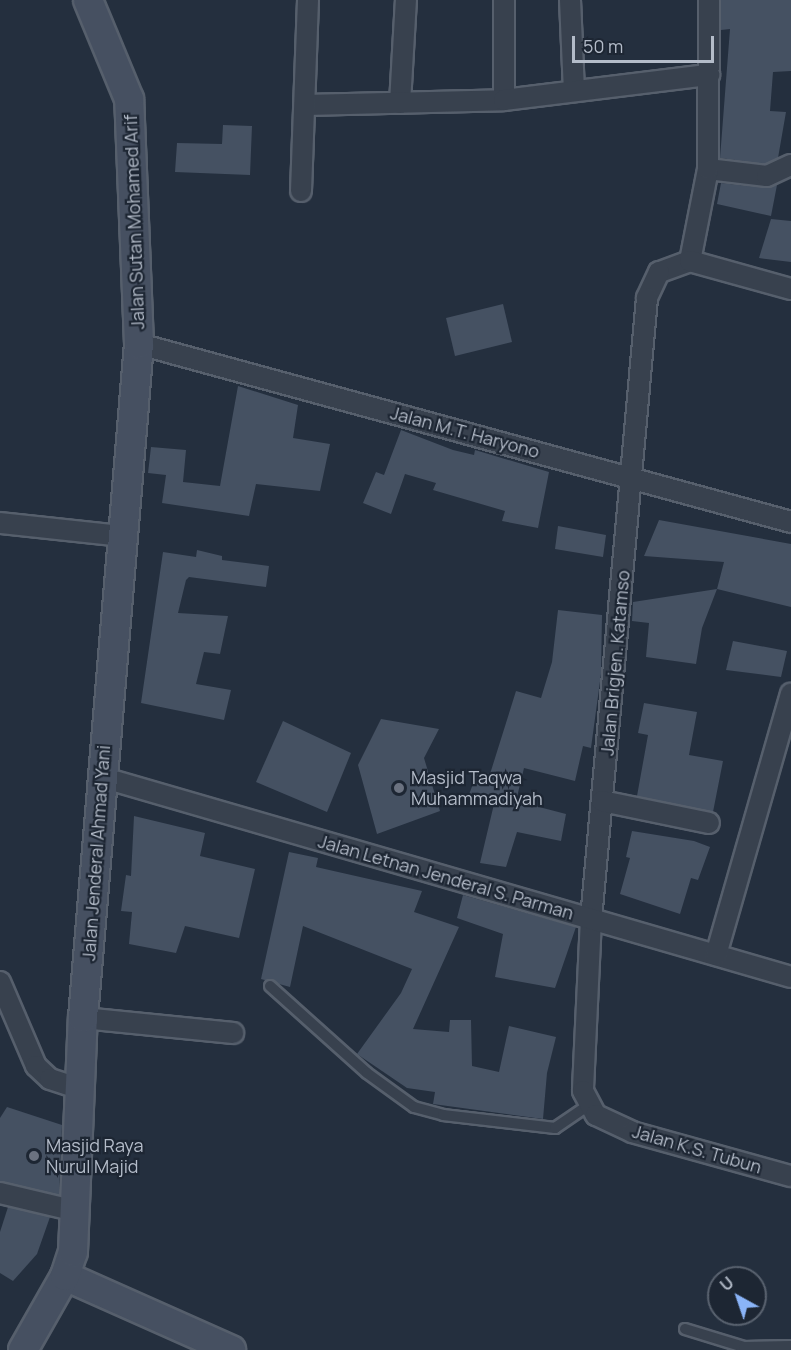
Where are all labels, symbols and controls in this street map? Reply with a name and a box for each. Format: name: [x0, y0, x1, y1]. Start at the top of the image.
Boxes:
scale bar: [575, 24, 718, 62]
text: 50 m: [583, 34, 623, 58]
street label: Jalan Sutan Mohamed Arif: [119, 114, 149, 330]
street label: Jalan M.T. Haryono: [388, 402, 542, 462]
street label: Jalan Brigjen. Katamso: [596, 569, 634, 757]
street label: Jalan Jenderal Ahmad Yani: [78, 744, 114, 962]
place label: Masjid Taqwa Muhammadiyah: [411, 767, 543, 810]
marker: Masjid Taqwa Muhammadiyah: [392, 781, 406, 795]
street label: Jalan Letnan Jenderal S. Parman: [316, 830, 576, 924]
street label: Jalan K.S. Tubun: [630, 1120, 764, 1178]
place label: Masjid Raya Nurul Majid: [46, 1135, 143, 1178]
marker: Masjid Raya Nurul Majid: [27, 1149, 41, 1163]
north arrow: [707, 1266, 767, 1326]
text: U: [715, 1272, 738, 1296]

